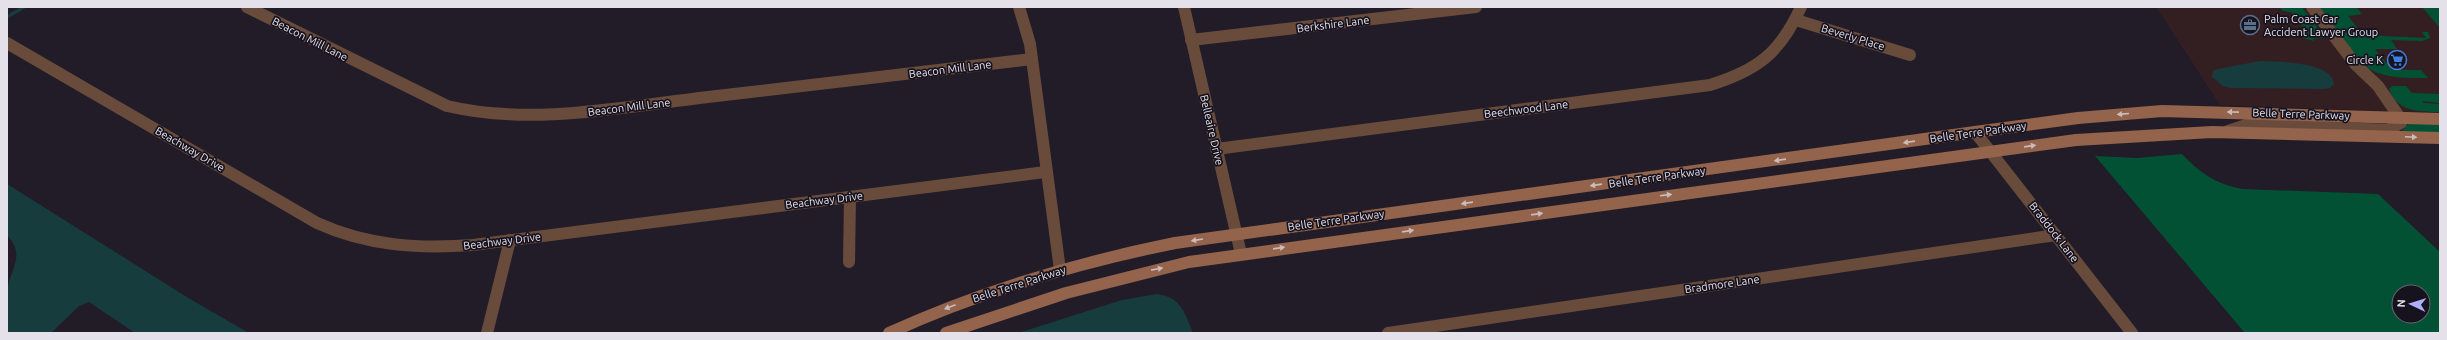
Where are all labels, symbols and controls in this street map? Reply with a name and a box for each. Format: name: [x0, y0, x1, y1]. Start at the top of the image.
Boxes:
place label: Palm Coast Car Accident Lawyer Group: [2264, 13, 2378, 38]
street label: Berkshire Lane: [1296, 14, 1370, 34]
office icon: Palm Coast Car Accident Lawyer Group: [2239, 14, 2261, 36]
street label: Beacon Mill Lane: [270, 15, 350, 63]
street label: Beverly Place: [1820, 22, 1886, 52]
supermarket icon: Circle K: [2386, 49, 2408, 71]
place label: Circle K: [2346, 54, 2383, 66]
street label: Beacon Mill Lane: [908, 58, 992, 80]
street label: Belleaire Drive: [1198, 94, 1226, 166]
street label: Beacon Mill Lane: [587, 96, 671, 118]
street label: Beechwood Lane: [1483, 98, 1569, 120]
street label: Belle Terre Parkway: [2252, 106, 2351, 122]
one-way arrow: [2226, 109, 2239, 115]
one-way arrow: [2117, 111, 2129, 118]
street label: Belle Terre Parkway: [1929, 119, 2028, 145]
street label: Beachway Drive: [153, 124, 227, 174]
one-way arrow: [2405, 134, 2418, 140]
one-way arrow: [1903, 139, 1915, 145]
one-way arrow: [2023, 143, 2036, 149]
one-way arrow: [1774, 157, 1786, 163]
street label: Belle Terre Parkway: [1608, 164, 1707, 190]
one-way arrow: [1590, 182, 1602, 188]
street label: Beachway Drive: [785, 189, 863, 211]
one-way arrow: [1660, 192, 1672, 198]
one-way arrow: [1461, 200, 1473, 206]
street label: Braddock Lane: [2027, 200, 2081, 264]
street label: Belle Terre Parkway: [1287, 207, 1386, 233]
one-way arrow: [1531, 211, 1543, 217]
one-way arrow: [1402, 228, 1414, 234]
street label: Beachway Drive: [463, 230, 541, 252]
one-way arrow: [1191, 237, 1203, 243]
one-way arrow: [1273, 245, 1285, 251]
street label: Belle Terre Parkway: [971, 263, 1068, 305]
one-way arrow: [1151, 265, 1163, 271]
street label: Bradmore Lane: [1684, 273, 1760, 295]
north arrow: [2391, 284, 2431, 324]
text: N: [2395, 299, 2407, 308]
one-way arrow: [944, 304, 956, 310]

